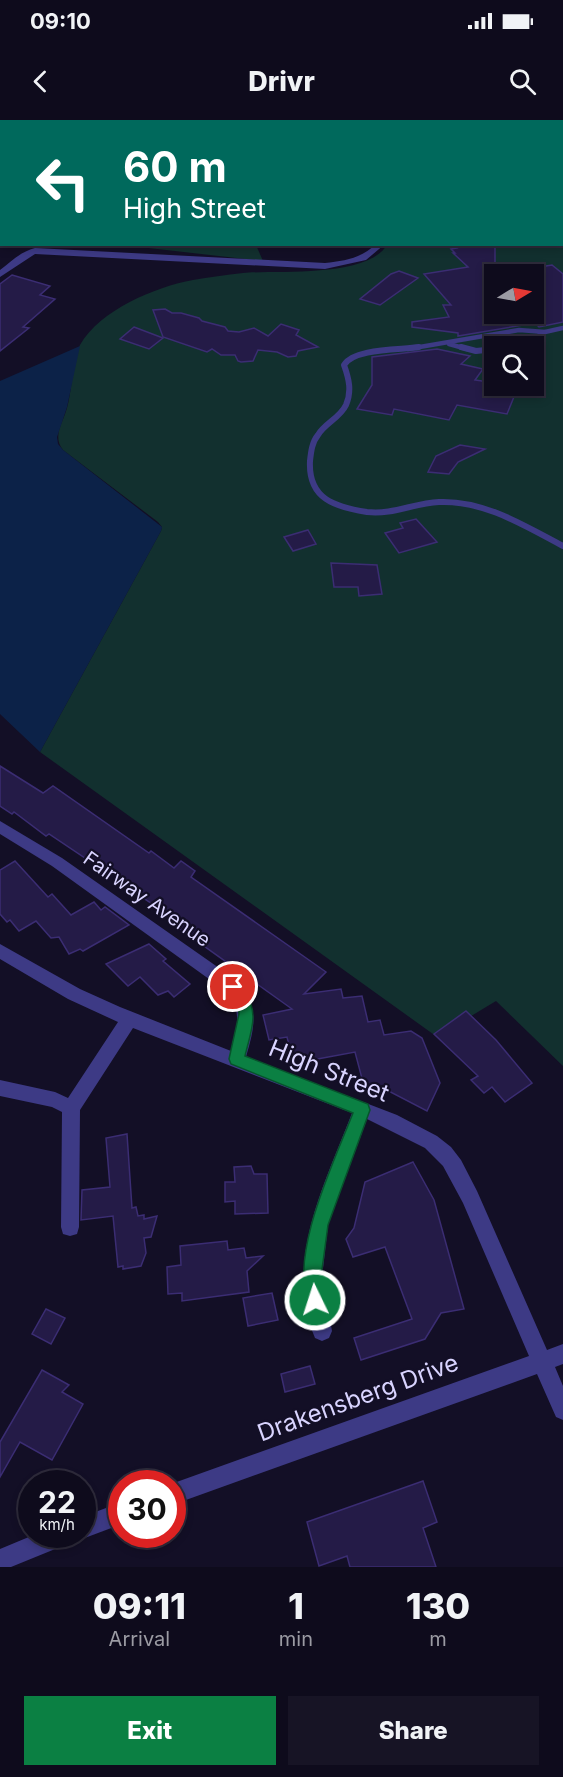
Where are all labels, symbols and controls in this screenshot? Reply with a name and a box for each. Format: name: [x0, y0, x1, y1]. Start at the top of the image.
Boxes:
text: 09:10: [30, 8, 91, 34]
icon: back: [24, 65, 57, 98]
text: Drivr: [248, 65, 315, 98]
icon: search: [506, 65, 539, 98]
text: 60 m: [123, 141, 227, 192]
icon: left: [24, 144, 102, 222]
text: High Street: [123, 192, 266, 225]
north arrow: [484, 264, 544, 324]
map controls: [484, 264, 544, 396]
button: search: [484, 336, 544, 396]
street label: Fairway Avenue: [79, 846, 215, 952]
pin: [207, 961, 258, 1012]
icon: arrive: [216, 970, 249, 1003]
street label: High Street: [265, 1033, 394, 1108]
position arrow: [283, 1268, 347, 1332]
street label: Drakensberg Drive: [253, 1348, 462, 1447]
speed limit sign: 30: [108, 1470, 186, 1548]
text: 22: [38, 1484, 76, 1520]
text: km/h: [39, 1515, 75, 1534]
text: 09:11: [93, 1584, 186, 1628]
text: 1: [288, 1584, 304, 1628]
text: 130: [406, 1584, 470, 1628]
text: Arrival: [109, 1627, 170, 1651]
text: min: [279, 1627, 313, 1651]
text: m: [429, 1627, 447, 1651]
button: Exit: [24, 1696, 276, 1765]
button: Share: [288, 1696, 539, 1765]

